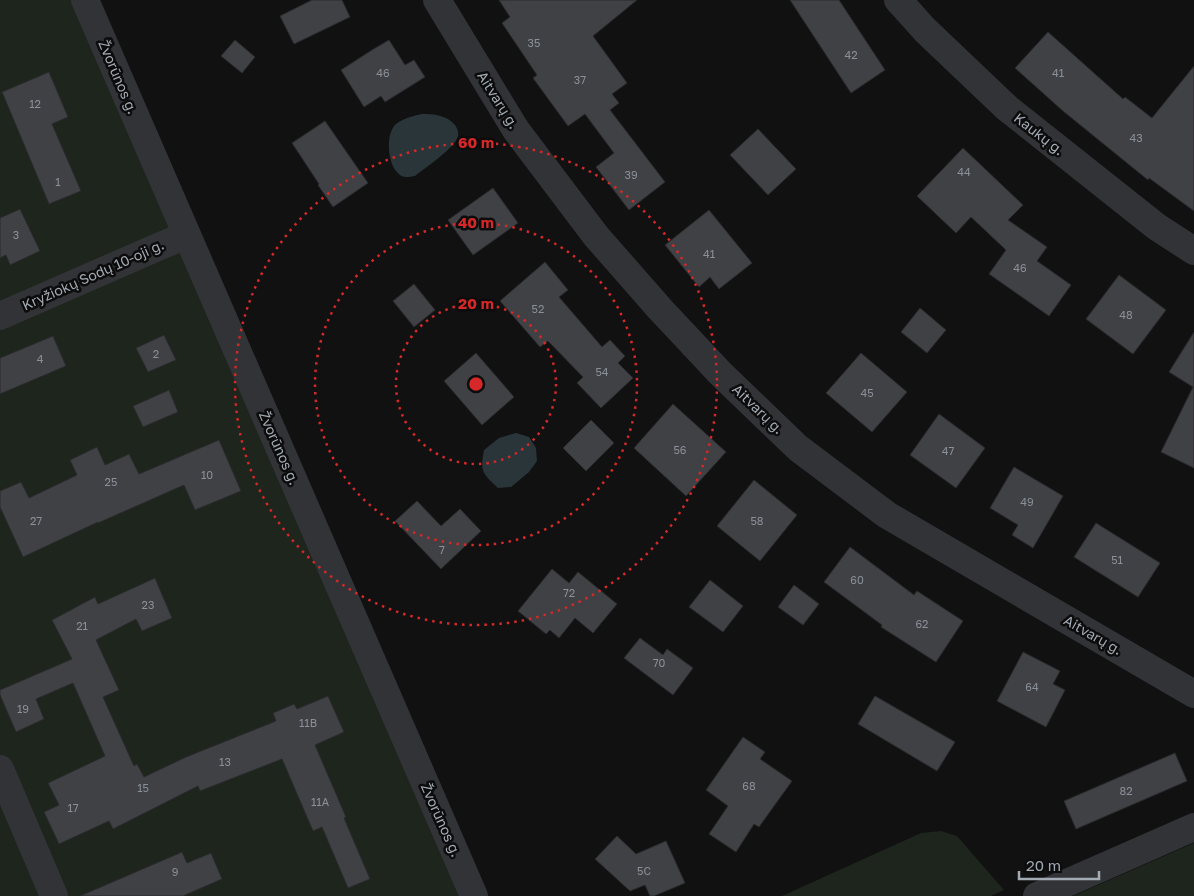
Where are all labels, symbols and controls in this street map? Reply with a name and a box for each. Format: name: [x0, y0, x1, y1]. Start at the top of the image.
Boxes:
house number: 35: [528, 36, 540, 49]
street label: Žvorūnos g.: [95, 37, 142, 116]
house number: 42: [844, 48, 858, 61]
house number: 46: [376, 66, 390, 79]
house number: 41: [1052, 66, 1064, 79]
street label: Aitvarų g.: [474, 68, 523, 132]
house number: 37: [574, 73, 586, 86]
house number: 12: [29, 97, 41, 110]
street label: Kaukų g.: [1011, 109, 1068, 158]
house number: 43: [1129, 131, 1143, 144]
text: 60 m: [458, 133, 494, 151]
house number: 44: [957, 165, 971, 178]
house number: 39: [624, 168, 638, 181]
house number: 1: [55, 175, 61, 188]
text: 40 m: [458, 213, 494, 231]
house number: 3: [13, 228, 19, 241]
street label: Kryžiokų Sodų 10-oji g.: [19, 236, 166, 314]
house number: 41: [703, 247, 715, 260]
house number: 46: [1013, 261, 1027, 274]
text: 20 m: [458, 294, 494, 312]
house number: 52: [532, 302, 544, 315]
house number: 48: [1119, 308, 1133, 321]
house number: 2: [153, 347, 159, 360]
house number: 4: [37, 352, 44, 365]
house number: 54: [595, 365, 609, 378]
centre of rings: [467, 375, 485, 393]
street label: Aitvarų g.: [729, 380, 787, 437]
house number: 45: [860, 386, 874, 399]
street label: Žvorūnos g.: [256, 408, 303, 487]
house number: 56: [673, 443, 687, 456]
house number: 47: [942, 444, 954, 457]
house number: 10: [201, 468, 213, 481]
house number: 25: [105, 475, 117, 488]
house number: 49: [1020, 495, 1034, 508]
house number: 27: [30, 514, 42, 527]
house number: 58: [750, 514, 764, 527]
house number: 7: [439, 543, 445, 556]
house number: 51: [1111, 553, 1123, 566]
house number: 60: [850, 573, 864, 586]
house number: 72: [563, 586, 575, 599]
house number: 23: [142, 598, 154, 611]
street label: Aitvarų g.: [1061, 611, 1125, 658]
house number: 62: [915, 617, 929, 630]
house number: 21: [76, 619, 88, 632]
house number: 70: [653, 656, 666, 669]
house number: 64: [1025, 680, 1039, 693]
house number: 19: [17, 702, 29, 715]
house number: 11B: [299, 716, 317, 729]
house number: 13: [219, 755, 231, 768]
house number: 68: [742, 779, 756, 792]
street label: Žvorūnos g.: [418, 780, 465, 859]
house number: 15: [137, 781, 149, 794]
house number: 82: [1119, 784, 1133, 797]
house number: 11A: [311, 795, 330, 808]
house number: 17: [67, 801, 79, 814]
scale bar: [1019, 848, 1099, 880]
text: 20 m: [1026, 856, 1061, 874]
house number: 5C: [637, 864, 651, 877]
house number: 9: [172, 865, 178, 878]

